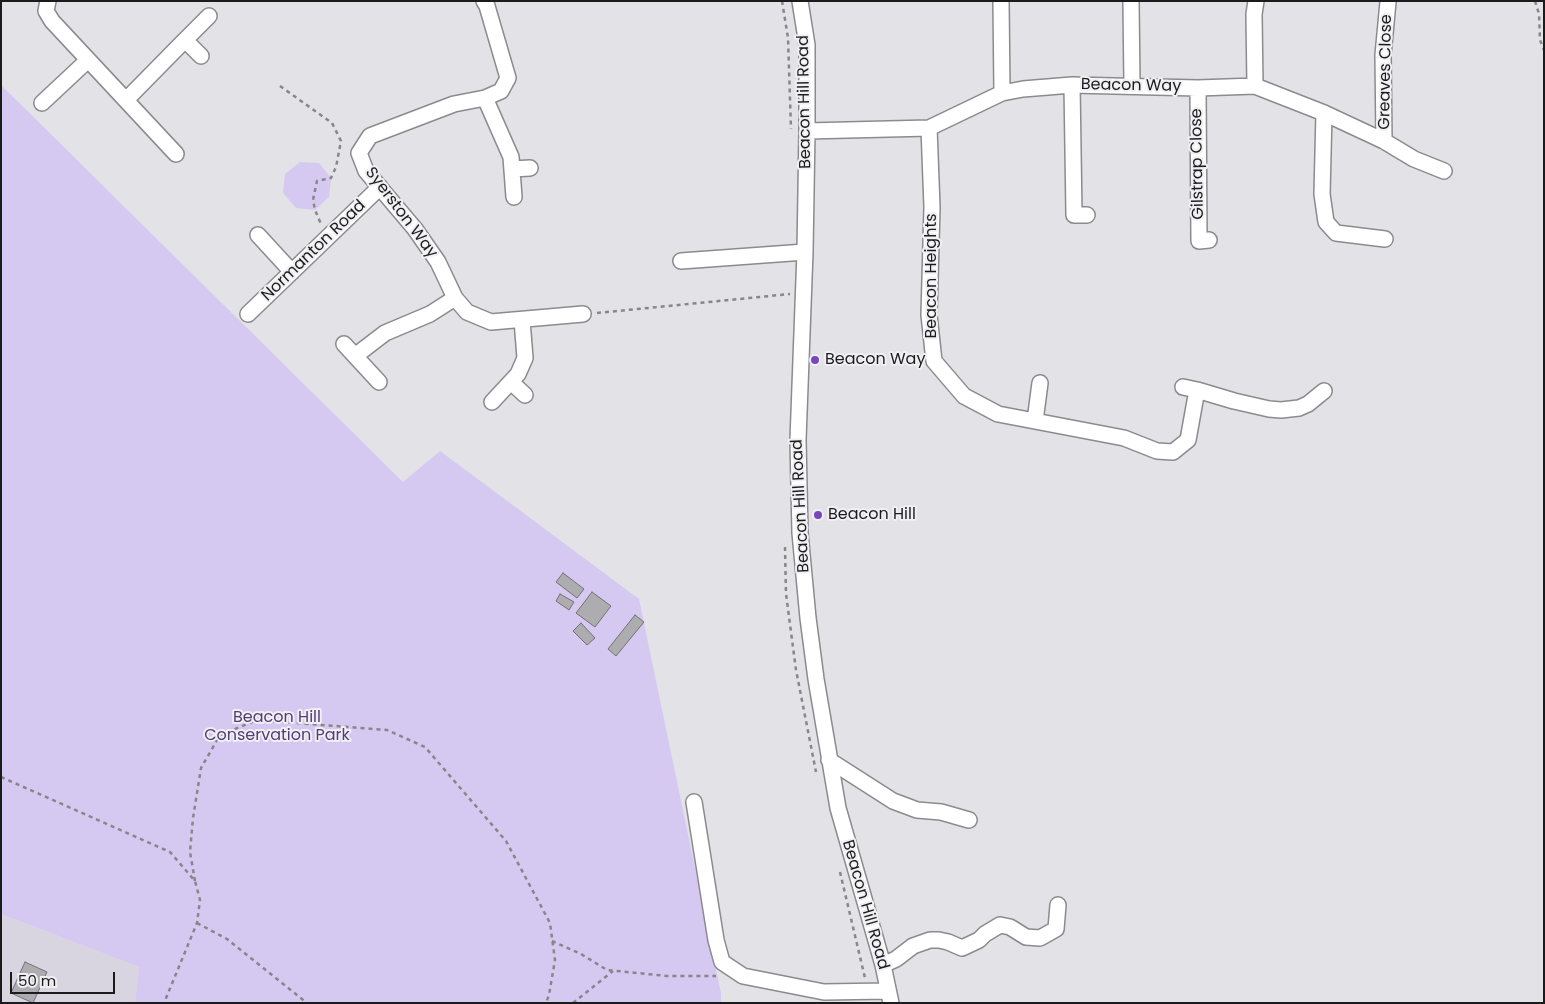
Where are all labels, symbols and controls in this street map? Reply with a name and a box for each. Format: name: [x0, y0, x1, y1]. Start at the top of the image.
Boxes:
street label: Greaves Close: [1375, 14, 1397, 130]
street label: Beacon Hill Road: [794, 35, 816, 169]
street label: Beacon Way: [1081, 76, 1181, 96]
street label: Gilstrap Close: [1187, 108, 1209, 220]
street label: Syerston Way: [361, 164, 441, 262]
street label: Normanton Road: [258, 196, 370, 306]
street label: Beacon Heights: [922, 213, 942, 339]
place label: Beacon Way: [825, 350, 925, 370]
marker: Beacon Way: [809, 354, 821, 366]
street label: Beacon Hill Road: [788, 439, 814, 573]
place label: Beacon Hill: [828, 505, 916, 525]
marker: Beacon Hill: [812, 509, 824, 521]
park label: Beacon Hill Conservation Park: [204, 708, 350, 746]
street label: Beacon Hill Road: [837, 838, 893, 972]
scale bar: [12, 962, 118, 994]
text: 50 m: [18, 970, 56, 991]

